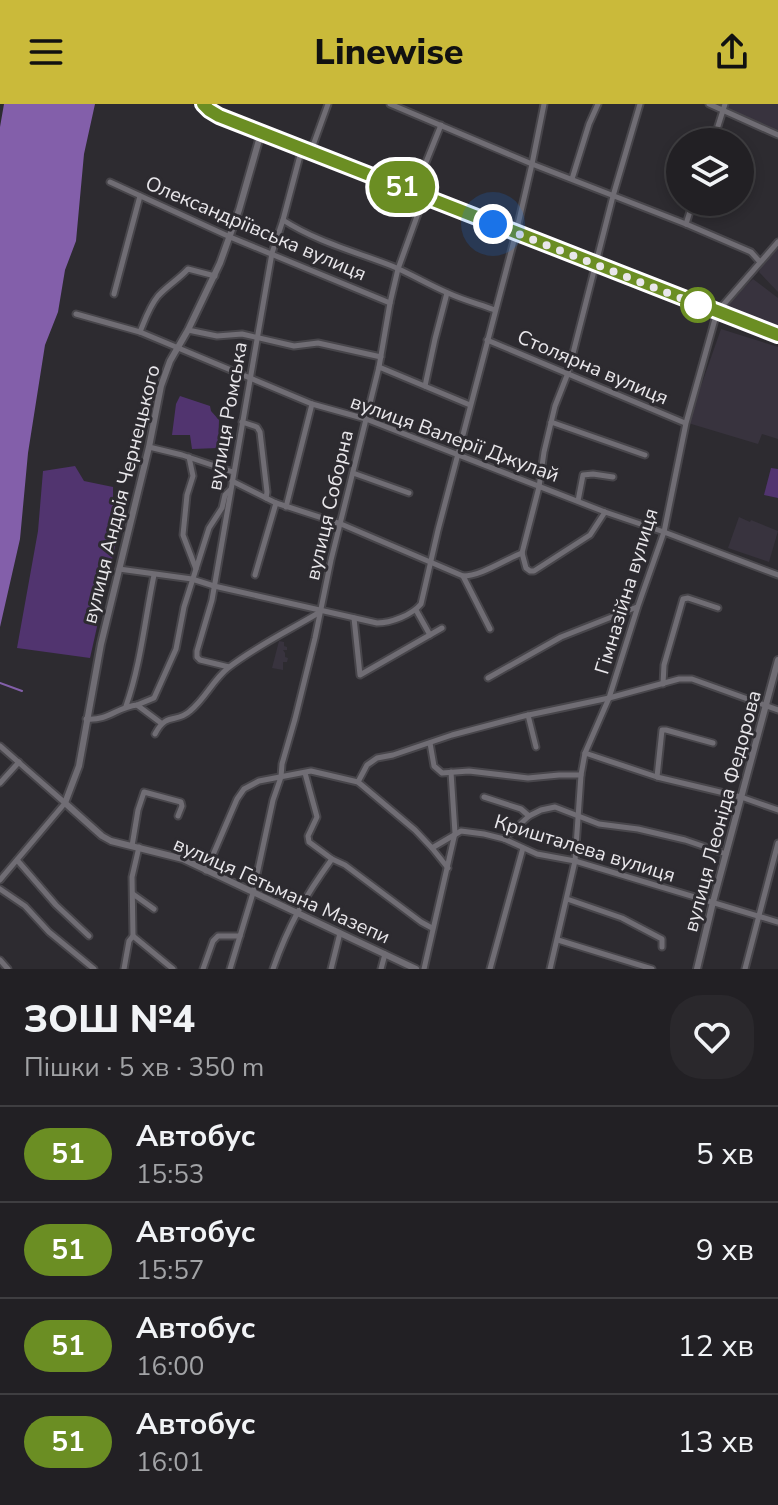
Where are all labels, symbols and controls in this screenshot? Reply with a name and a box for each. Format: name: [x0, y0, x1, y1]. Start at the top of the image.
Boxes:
text: Linewise: [314, 28, 464, 77]
icon: menu: [24, 30, 68, 74]
icon: share: [710, 30, 754, 74]
map controls: [666, 128, 754, 216]
button: layers: [666, 128, 754, 216]
line badge: 51: [366, 161, 438, 213]
text: 51: [385, 168, 419, 206]
street label: Олександріївська вулиця: [141, 170, 370, 287]
your location: [473, 204, 513, 244]
unlabelled marker: [681, 288, 715, 322]
street label: Столярна вулиця: [513, 323, 673, 412]
street label: вулиця Ромська: [201, 340, 254, 492]
street label: вулиця Андрія Чернецького: [76, 362, 167, 626]
street label: вулиця Валерії Джулай: [347, 388, 563, 489]
street label: вулиця Соборна: [299, 427, 360, 583]
street label: Гімназійна вулиця: [588, 505, 665, 677]
street label: вулиця Леоніда Федорова: [677, 687, 768, 935]
street label: Кришталева вулиця: [491, 808, 679, 889]
street label: вулиця Гетьмана Мазепи: [169, 830, 394, 950]
text: ЗОШ №4: [24, 994, 195, 1045]
button: heart: [670, 995, 754, 1079]
text: Пішки · 5 хв · 350 m: [24, 1050, 264, 1085]
text: Автобус: [136, 1116, 255, 1157]
text: 5 хв: [696, 1134, 754, 1175]
text: 51: [51, 1135, 85, 1173]
text: 15:53: [136, 1157, 204, 1192]
text: Автобус: [136, 1212, 255, 1253]
text: 9 хв: [696, 1230, 754, 1271]
text: 51: [51, 1231, 85, 1269]
text: 15:57: [136, 1253, 204, 1288]
text: Автобус: [136, 1308, 255, 1349]
text: 12 хв: [678, 1326, 754, 1367]
text: 51: [51, 1327, 85, 1365]
text: 16:00: [136, 1349, 204, 1384]
text: Автобус: [136, 1404, 255, 1445]
text: 13 хв: [678, 1422, 754, 1463]
text: 51: [51, 1423, 85, 1461]
text: 16:01: [136, 1445, 204, 1480]

